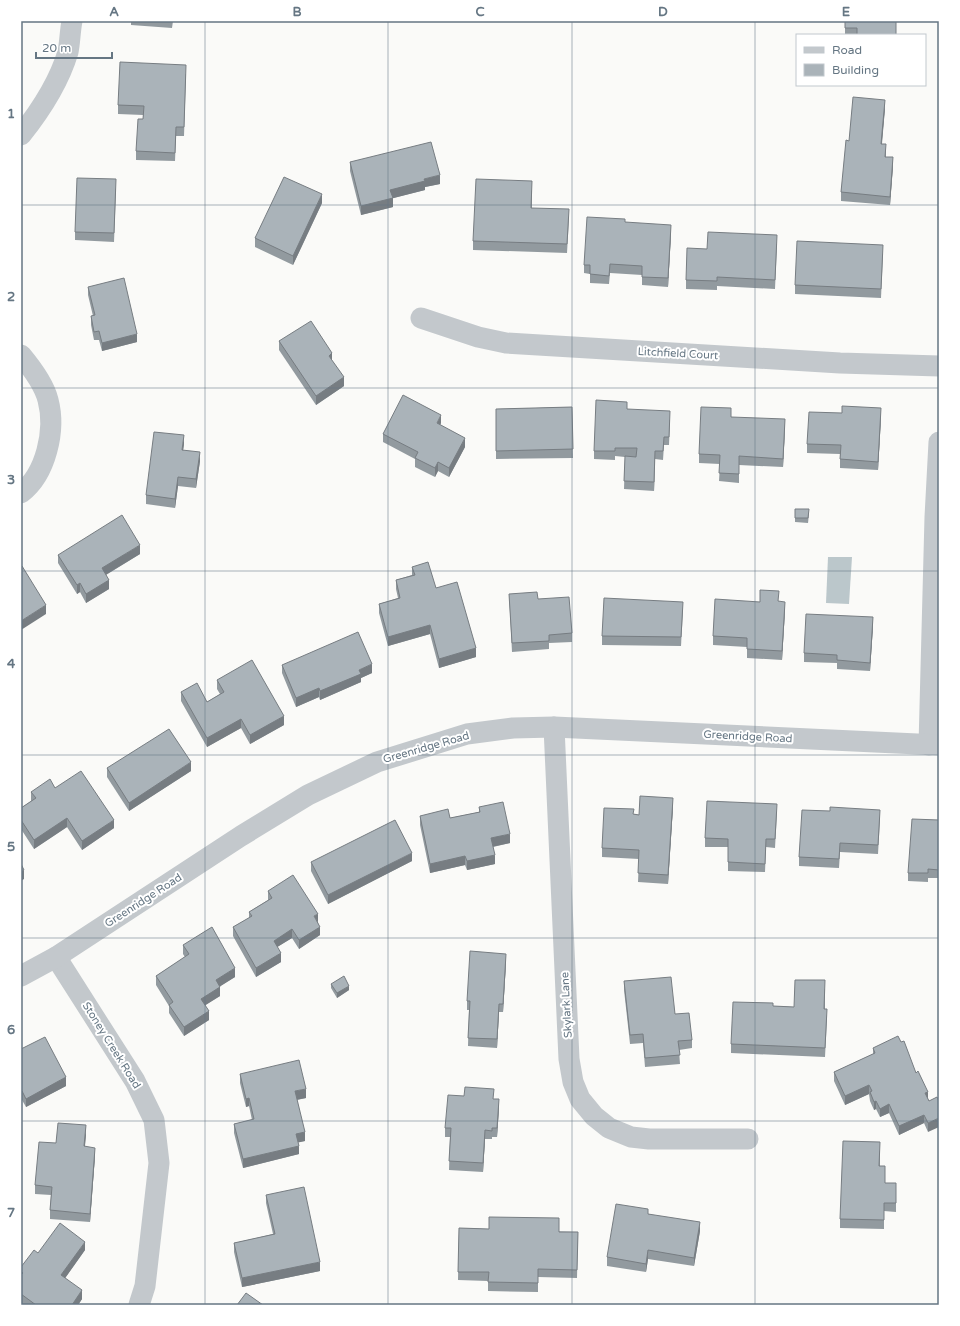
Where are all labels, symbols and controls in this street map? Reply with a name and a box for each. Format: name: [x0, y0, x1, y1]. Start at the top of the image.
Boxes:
text: A: [109, 4, 119, 20]
text: B: [292, 4, 302, 20]
text: C: [475, 4, 485, 20]
text: D: [658, 4, 668, 20]
text: E: [842, 4, 850, 20]
scale bar: [36, 34, 112, 60]
legend: [796, 34, 926, 86]
text: 20 m: [42, 41, 71, 55]
text: Road: [832, 43, 862, 57]
text: Building: [832, 63, 879, 77]
text: 1: [7, 106, 15, 122]
text: 2: [7, 289, 15, 305]
street label: Litchfield Court: [637, 345, 719, 362]
text: 3: [7, 472, 15, 488]
text: 4: [7, 656, 16, 672]
street label: Greenridge Road: [703, 728, 793, 745]
street label: Greenridge Road: [382, 729, 471, 766]
text: 5: [7, 839, 15, 855]
street label: Greenridge Road: [102, 871, 184, 930]
street label: Skylark Lane: [558, 972, 575, 1038]
street label: Stoney Creek Road: [80, 1000, 143, 1091]
text: 6: [7, 1022, 15, 1038]
text: 7: [7, 1205, 15, 1221]

